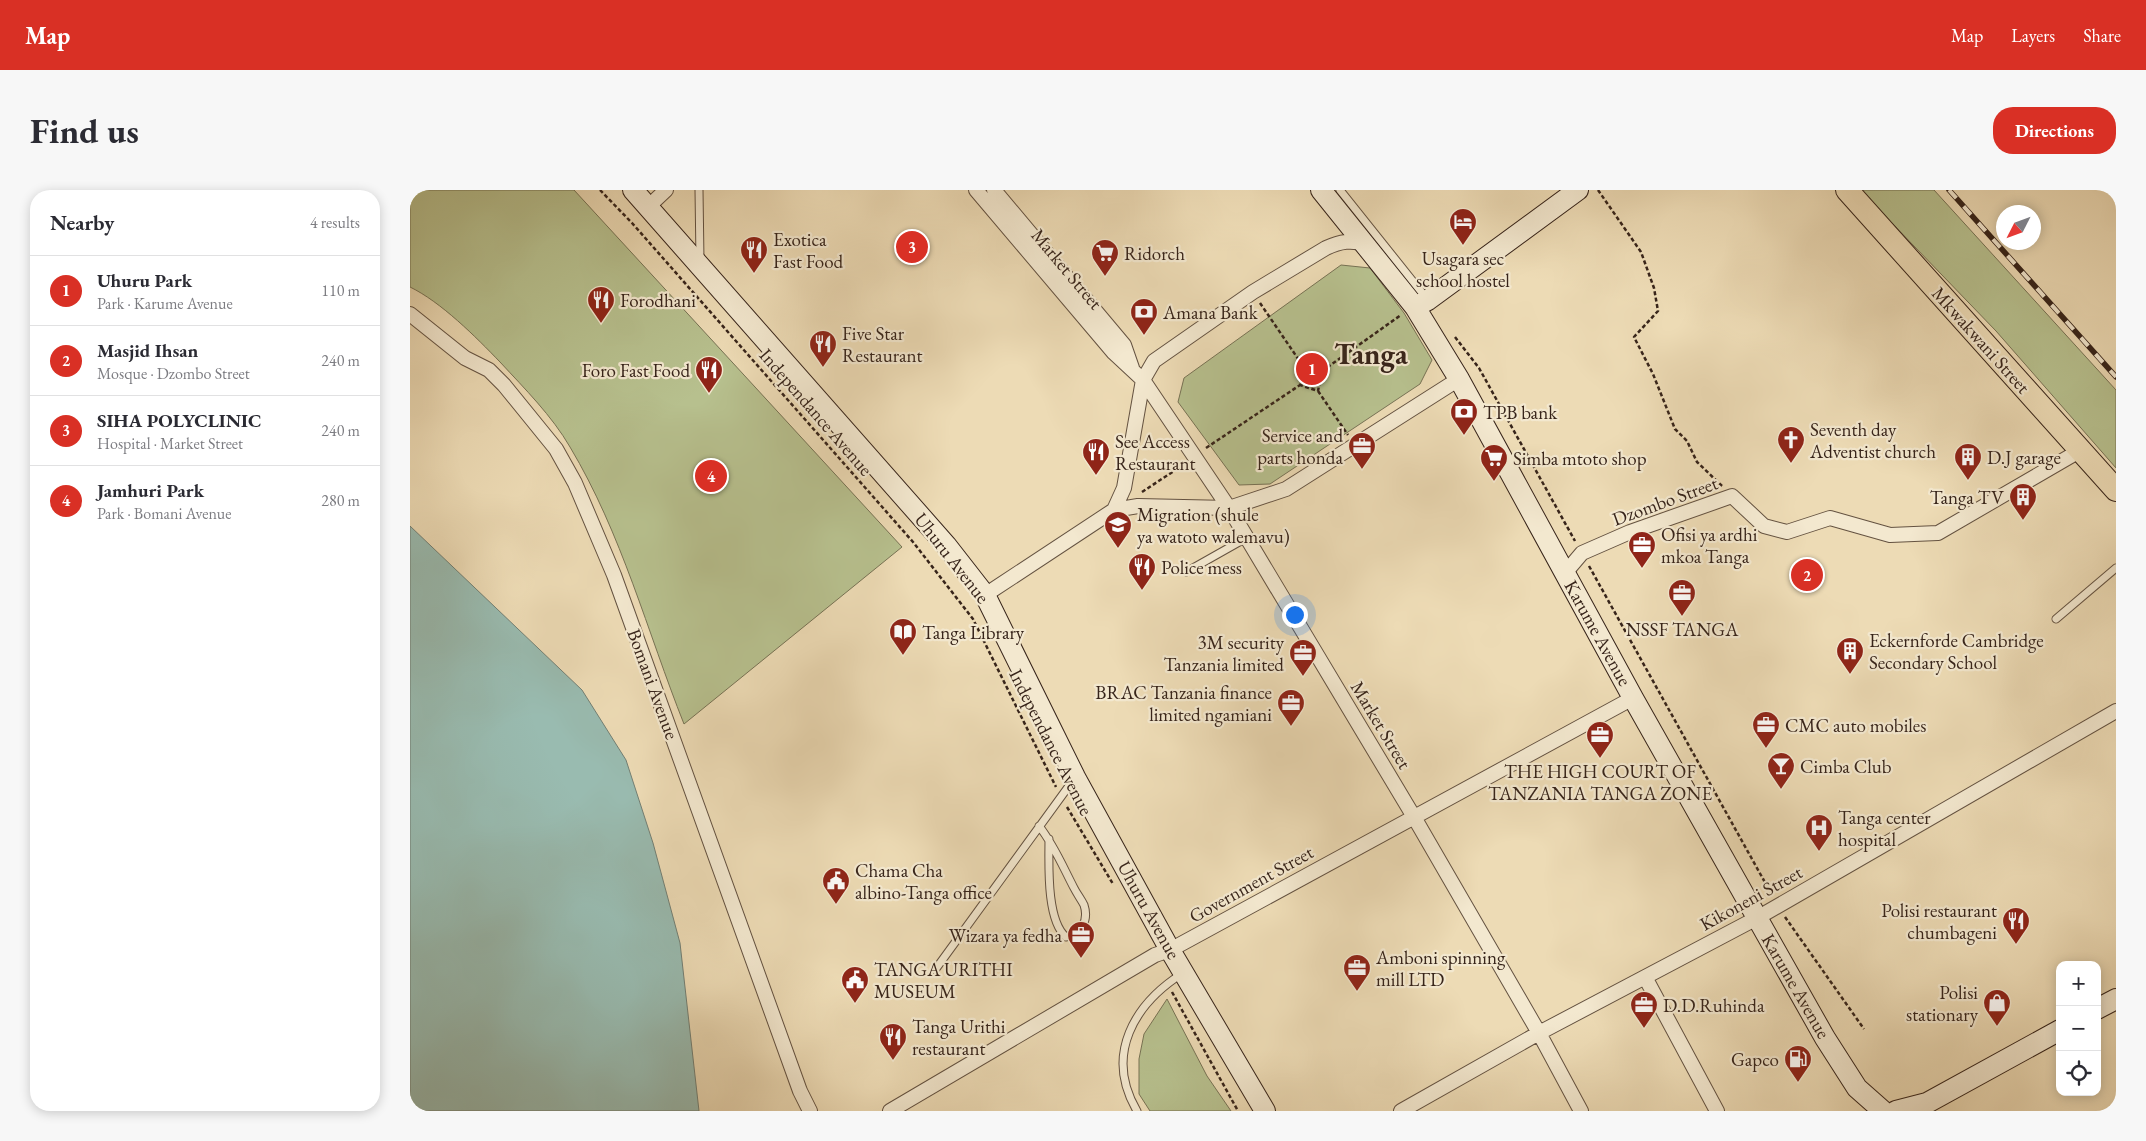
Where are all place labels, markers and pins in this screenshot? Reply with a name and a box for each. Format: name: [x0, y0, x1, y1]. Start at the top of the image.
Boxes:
hotel icon: Usagara sec school hostel: [1448, 207, 1478, 246]
place label: Exotica Fast Food: [773, 227, 844, 274]
pin: 3: [896, 228, 928, 266]
restaurant icon: Exotica Fast Food: [739, 235, 769, 274]
supermarket icon: Ridorch: [1090, 238, 1120, 277]
place label: Ridorch: [1124, 241, 1185, 266]
place label: Usagara sec school hostel: [1416, 246, 1510, 293]
restaurant icon: Forodhani: [586, 285, 616, 324]
place label: Forodhani: [620, 288, 696, 313]
bank icon: Amana Bank: [1129, 297, 1159, 336]
place label: Amana Bank: [1162, 300, 1259, 325]
place label: Five Star Restaurant: [842, 321, 923, 368]
restaurant icon: Five Star Restaurant: [808, 329, 838, 368]
pin: 1: [1296, 350, 1328, 388]
restaurant icon: Foro Fast Food: [694, 355, 724, 394]
place label: Foro Fast Food: [582, 358, 690, 383]
bank icon: TPB bank: [1449, 397, 1479, 436]
place label: TPB bank: [1483, 400, 1558, 425]
place label: Seventh day Adventist church: [1809, 417, 1936, 464]
place label: Service and parts honda: [1257, 423, 1343, 470]
church icon: Seventh day Adventist church: [1776, 425, 1806, 464]
place label: See Access Restaurant: [1115, 429, 1196, 476]
office icon: Service and parts honda: [1347, 431, 1377, 470]
restaurant icon: See Access Restaurant: [1081, 437, 1111, 476]
building icon: D.J garage: [1953, 442, 1983, 481]
supermarket icon: Simba mtoto shop: [1479, 443, 1509, 482]
place label: D.J garage: [1987, 445, 2061, 470]
place label: Simba mtoto shop: [1513, 446, 1647, 471]
pin: 4: [695, 457, 727, 495]
building icon: Tanga TV: [2008, 482, 2038, 521]
place label: Tanga TV: [1930, 485, 2004, 510]
place label: Migration (shule ya watoto walemavu): [1137, 502, 1290, 549]
school or university icon: Migration (shule ya watoto walemavu): [1103, 510, 1133, 549]
place label: Ofisi ya ardhi mkoa Tanga: [1661, 522, 1758, 569]
office icon: Ofisi ya ardhi mkoa Tanga: [1627, 530, 1657, 569]
restaurant icon: Police mess: [1127, 552, 1157, 591]
place label: Police mess: [1161, 555, 1242, 580]
pin: 2: [1791, 556, 1823, 594]
office icon: NSSF TANGA: [1667, 578, 1697, 617]
library icon: Tanga Library: [888, 617, 918, 656]
place label: NSSF TANGA: [1626, 617, 1739, 642]
place label: Tanga Library: [922, 620, 1025, 645]
place label: Eckernforde Cambridge Secondary School: [1869, 628, 2044, 675]
place label: 3M security Tanzania limited: [1163, 630, 1285, 677]
building icon: Eckernforde Cambridge Secondary School: [1835, 636, 1865, 675]
office icon: 3M security Tanzania limited: [1288, 638, 1318, 677]
place label: BRAC Tanzania finance limited ngamiani: [1095, 680, 1272, 727]
office icon: BRAC Tanzania finance limited ngamiani: [1276, 688, 1306, 727]
office icon: CMC auto mobiles: [1751, 710, 1781, 749]
place label: CMC auto mobiles: [1785, 713, 1926, 738]
office icon: THE HIGH COURT OF TANZANIA TANGA ZONE: [1585, 720, 1615, 759]
bar icon: Cimba Club: [1766, 751, 1796, 790]
place label: Cimba Club: [1800, 754, 1892, 779]
place label: THE HIGH COURT OF TANZANIA TANGA ZONE: [1488, 759, 1712, 806]
place label: Tanga center hospital: [1838, 805, 1931, 852]
hospital icon: Tanga center hospital: [1804, 813, 1834, 852]
place label: Chama Cha albino-Tanga office: [855, 858, 992, 905]
public building icon: Chama Cha albino-Tanga office: [821, 866, 851, 905]
place label: Polisi restaurant chumbageni: [1881, 898, 1997, 945]
restaurant icon: Polisi restaurant chumbageni: [2001, 906, 2031, 945]
office icon: Wizara ya fedha: [1066, 920, 1096, 959]
place label: Wizara ya fedha: [949, 923, 1062, 948]
place label: Amboni spinning mill LTD: [1375, 945, 1506, 992]
office icon: Amboni spinning mill LTD: [1342, 953, 1372, 992]
place label: TANGA URITHI MUSEUM: [874, 957, 1013, 1004]
public building icon: TANGA URITHI MUSEUM: [840, 965, 870, 1004]
place label: Polisi stationary: [1906, 980, 1979, 1027]
shop icon: Polisi stationary: [1982, 988, 2012, 1027]
office icon: D.D.Ruhinda: [1629, 990, 1659, 1029]
place label: D.D.Ruhinda: [1663, 993, 1765, 1018]
place label: Tanga Urithi restaurant: [912, 1014, 1006, 1061]
restaurant icon: Tanga Urithi restaurant: [878, 1022, 908, 1061]
fuel station icon: Gapco: [1783, 1044, 1813, 1083]
place label: Gapco: [1731, 1047, 1779, 1072]

